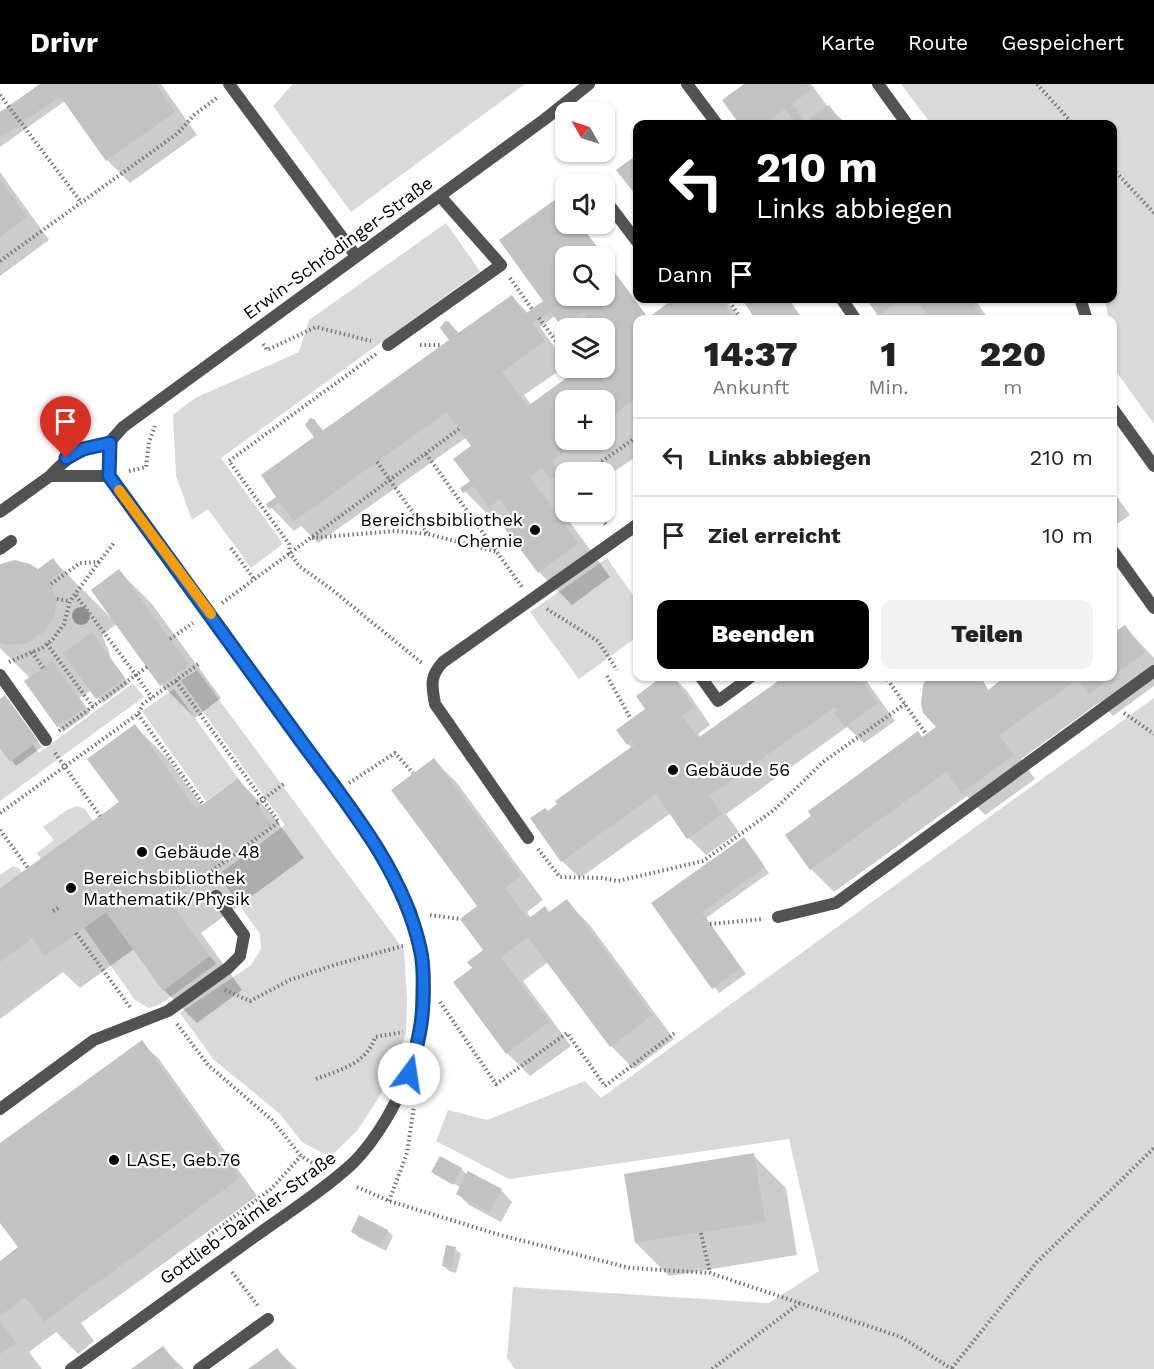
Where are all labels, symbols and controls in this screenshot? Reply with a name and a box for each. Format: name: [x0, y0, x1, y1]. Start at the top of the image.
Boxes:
text: Drivr: [30, 26, 98, 59]
text: Karte: [821, 30, 875, 55]
text: Route: [908, 30, 968, 55]
text: Gespeichert: [1001, 30, 1124, 55]
north arrow: [555, 102, 615, 162]
map controls: [555, 102, 615, 522]
text: 210 m: [756, 143, 878, 192]
icon: left: [657, 144, 735, 222]
street label: Erwin-Schrödinger-Straße: [239, 172, 437, 323]
button: sound: [555, 174, 615, 234]
text: Links abbiegen: [756, 193, 953, 225]
button: search: [555, 246, 615, 306]
icon: arrive: [725, 258, 758, 291]
text: Dann: [657, 262, 713, 287]
button: layers: [555, 318, 615, 378]
text: 14:37: [704, 333, 798, 375]
text: 1: [881, 333, 897, 375]
text: 220: [979, 333, 1046, 375]
text: Ankunft: [712, 375, 789, 399]
text: Min.: [869, 375, 909, 399]
text: m: [1003, 375, 1022, 399]
button: +: [555, 390, 615, 450]
pin: [40, 396, 91, 458]
icon: arrive: [49, 405, 82, 438]
icon: left: [657, 441, 690, 474]
text: Links abbiegen: [708, 445, 871, 470]
text: 210 m: [1029, 445, 1093, 470]
button: −: [555, 462, 615, 522]
place label: Bereichsbibliothek Chemie: [360, 509, 523, 551]
icon: arrive: [657, 519, 690, 552]
marker: Bereichsbibliothek Chemie: [528, 523, 542, 537]
text: Ziel erreicht: [708, 523, 841, 548]
text: 10 m: [1042, 523, 1093, 548]
button: Beenden: [657, 600, 869, 669]
button: Teilen: [881, 600, 1093, 669]
place label: Gebäude 56: [685, 759, 790, 780]
marker: Gebäude 56: [666, 763, 680, 777]
place label: Gebäude 48: [154, 841, 260, 862]
marker: Gebäude 48: [135, 845, 149, 859]
place label: Bereichsbibliothek Mathematik/Physik: [83, 867, 250, 909]
marker: Bereichsbibliothek Mathematik/Physik: [64, 881, 78, 895]
position arrow: [377, 1042, 441, 1106]
street label: Gottlieb-Daimler-Straße: [156, 1147, 340, 1289]
place label: LASE, Geb.76: [126, 1149, 241, 1170]
marker: LASE, Geb.76: [107, 1153, 121, 1167]

